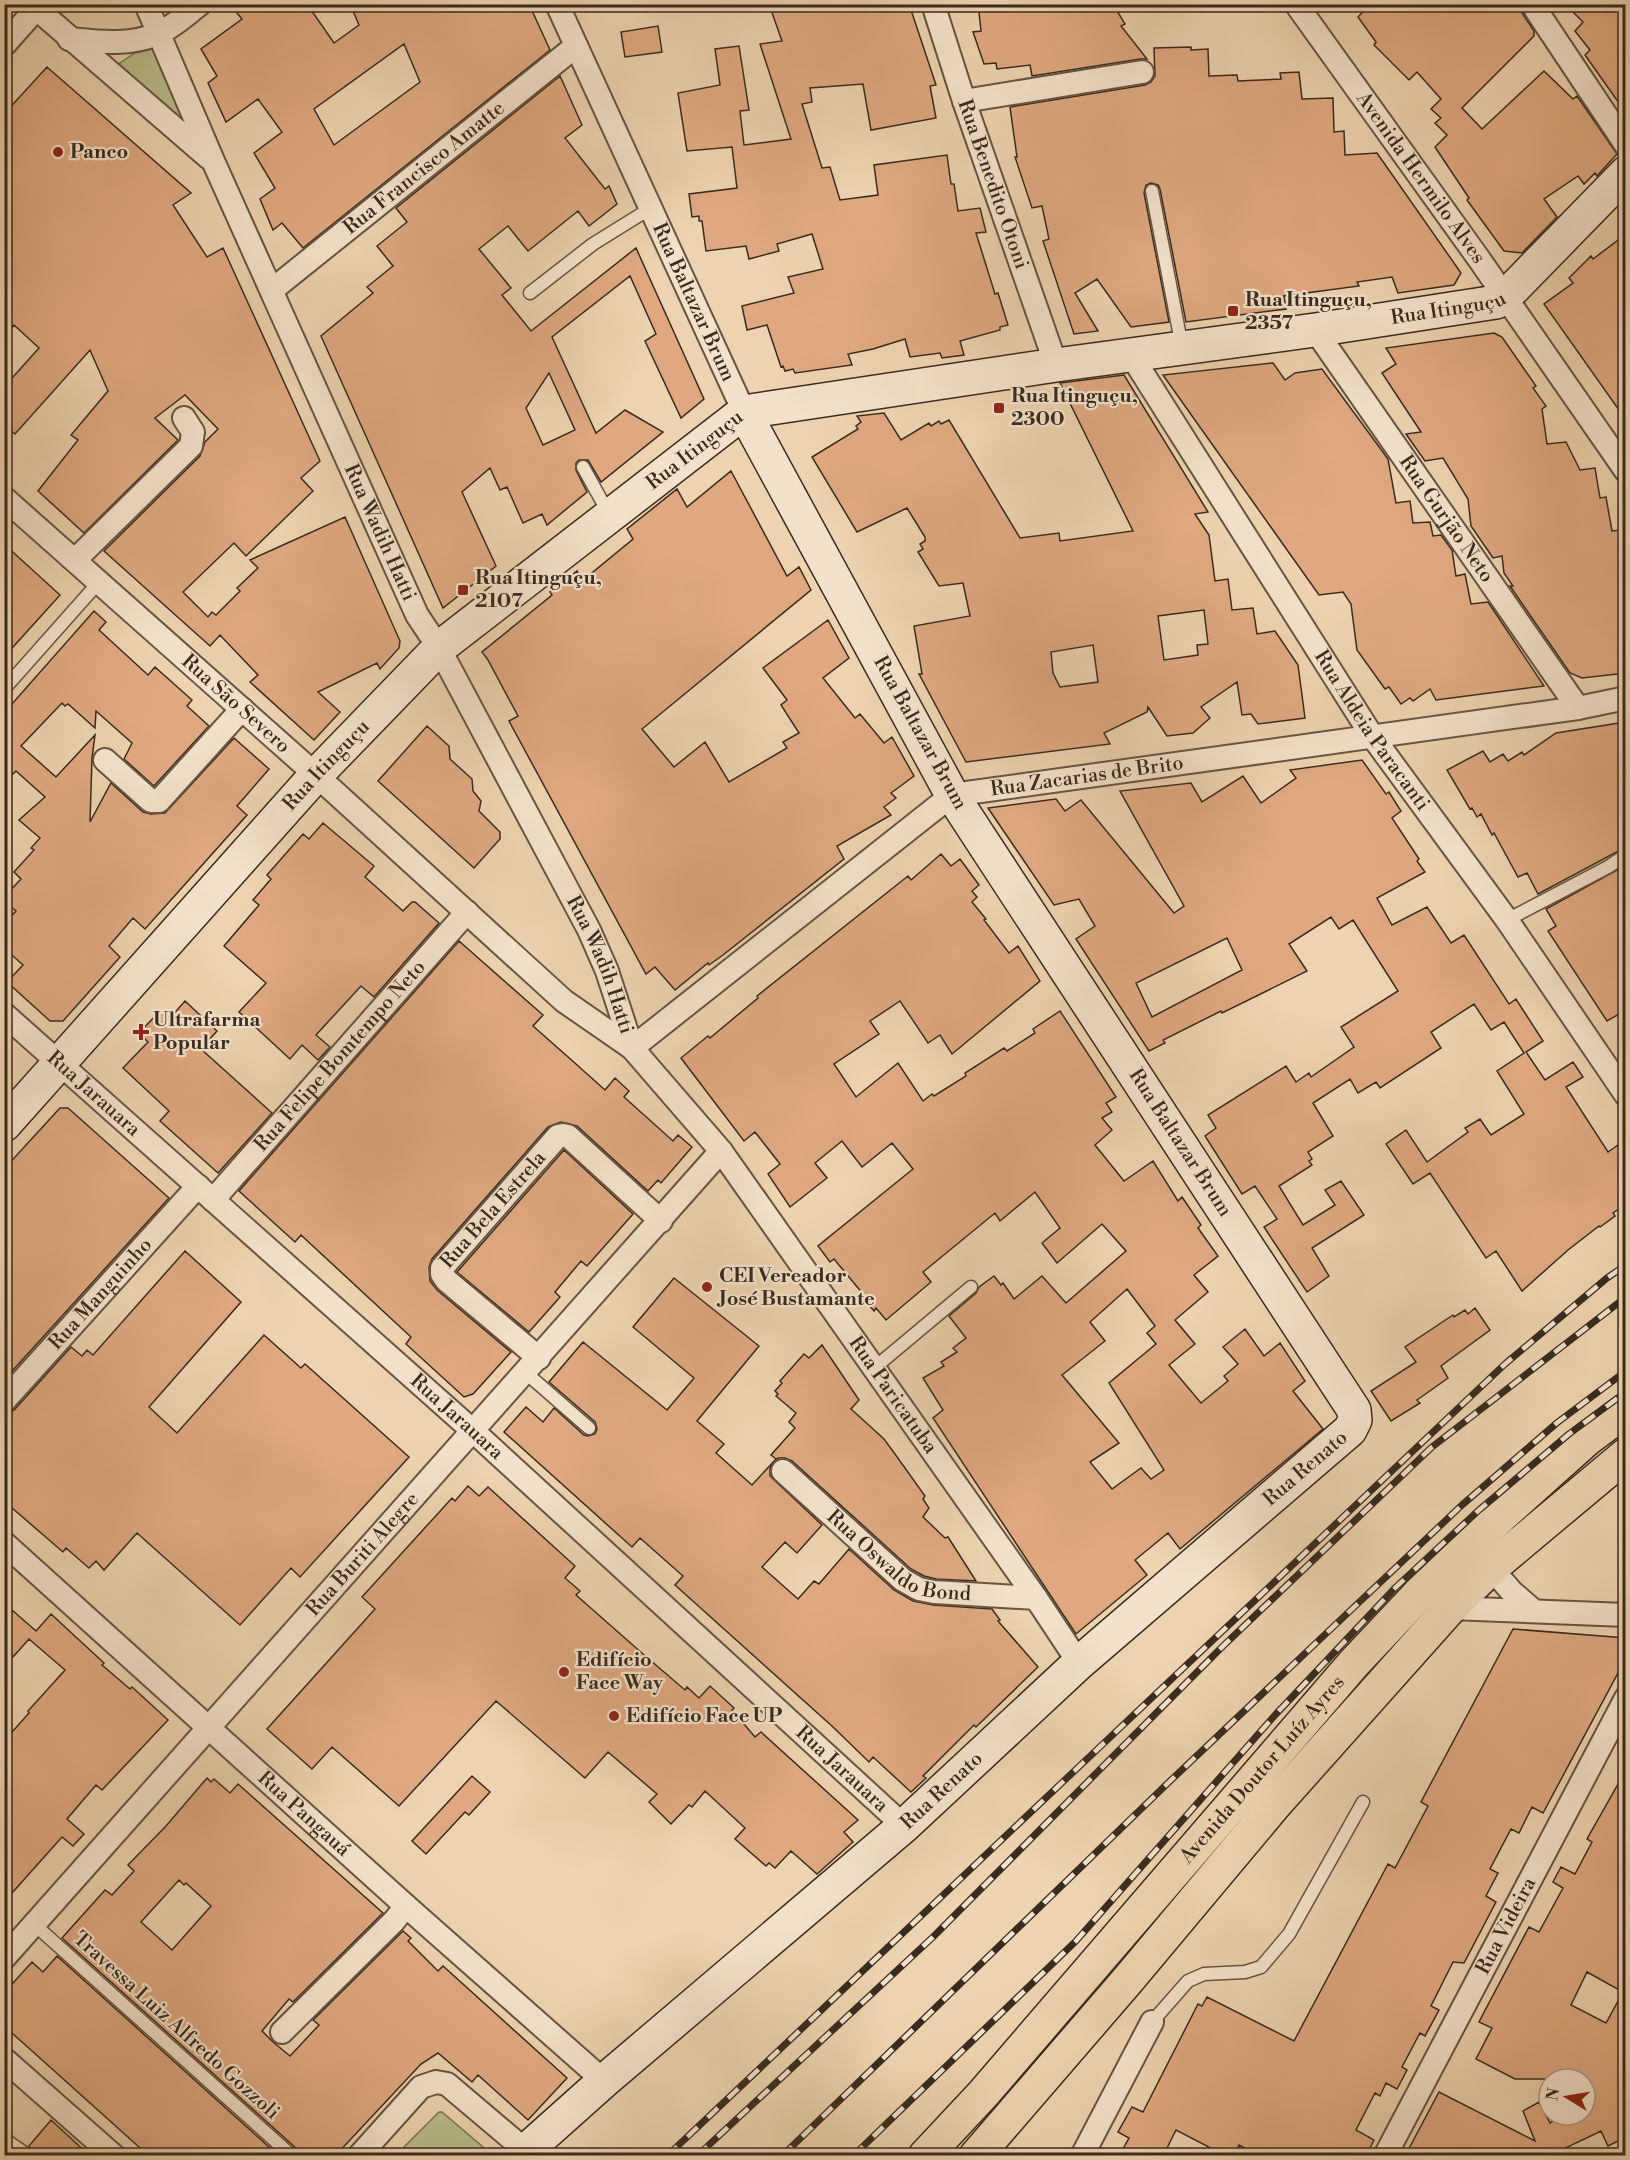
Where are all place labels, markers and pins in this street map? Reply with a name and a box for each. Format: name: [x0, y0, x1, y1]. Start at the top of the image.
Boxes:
place label: Panco: [70, 140, 128, 165]
marker: Panco: [51, 145, 65, 159]
place label: Rua Itinguçu, 2357: [1245, 288, 1372, 336]
marker: Rua Itinguçu, 2357: [1226, 304, 1240, 318]
place label: Rua Itinguçu, 2300: [1011, 384, 1138, 432]
marker: Rua Itinguçu, 2300: [992, 401, 1006, 415]
place label: Rua Itinguçu, 2107: [475, 566, 602, 614]
marker: Rua Itinguçu, 2107: [456, 583, 470, 597]
place label: Ultrafarma Popular: [153, 1008, 261, 1056]
marker: Ultrafarma Popular: [134, 1025, 148, 1039]
place label: CEI Vereador José Bustamante: [716, 1264, 875, 1312]
marker: CEI Vereador José Bustamante: [700, 1280, 714, 1294]
place label: Edifício Face Way: [576, 1648, 664, 1696]
marker: Edifício Face Way: [557, 1665, 571, 1679]
place label: Edifício Face UP: [626, 1704, 782, 1729]
marker: Edifício Face UP: [607, 1709, 621, 1723]

